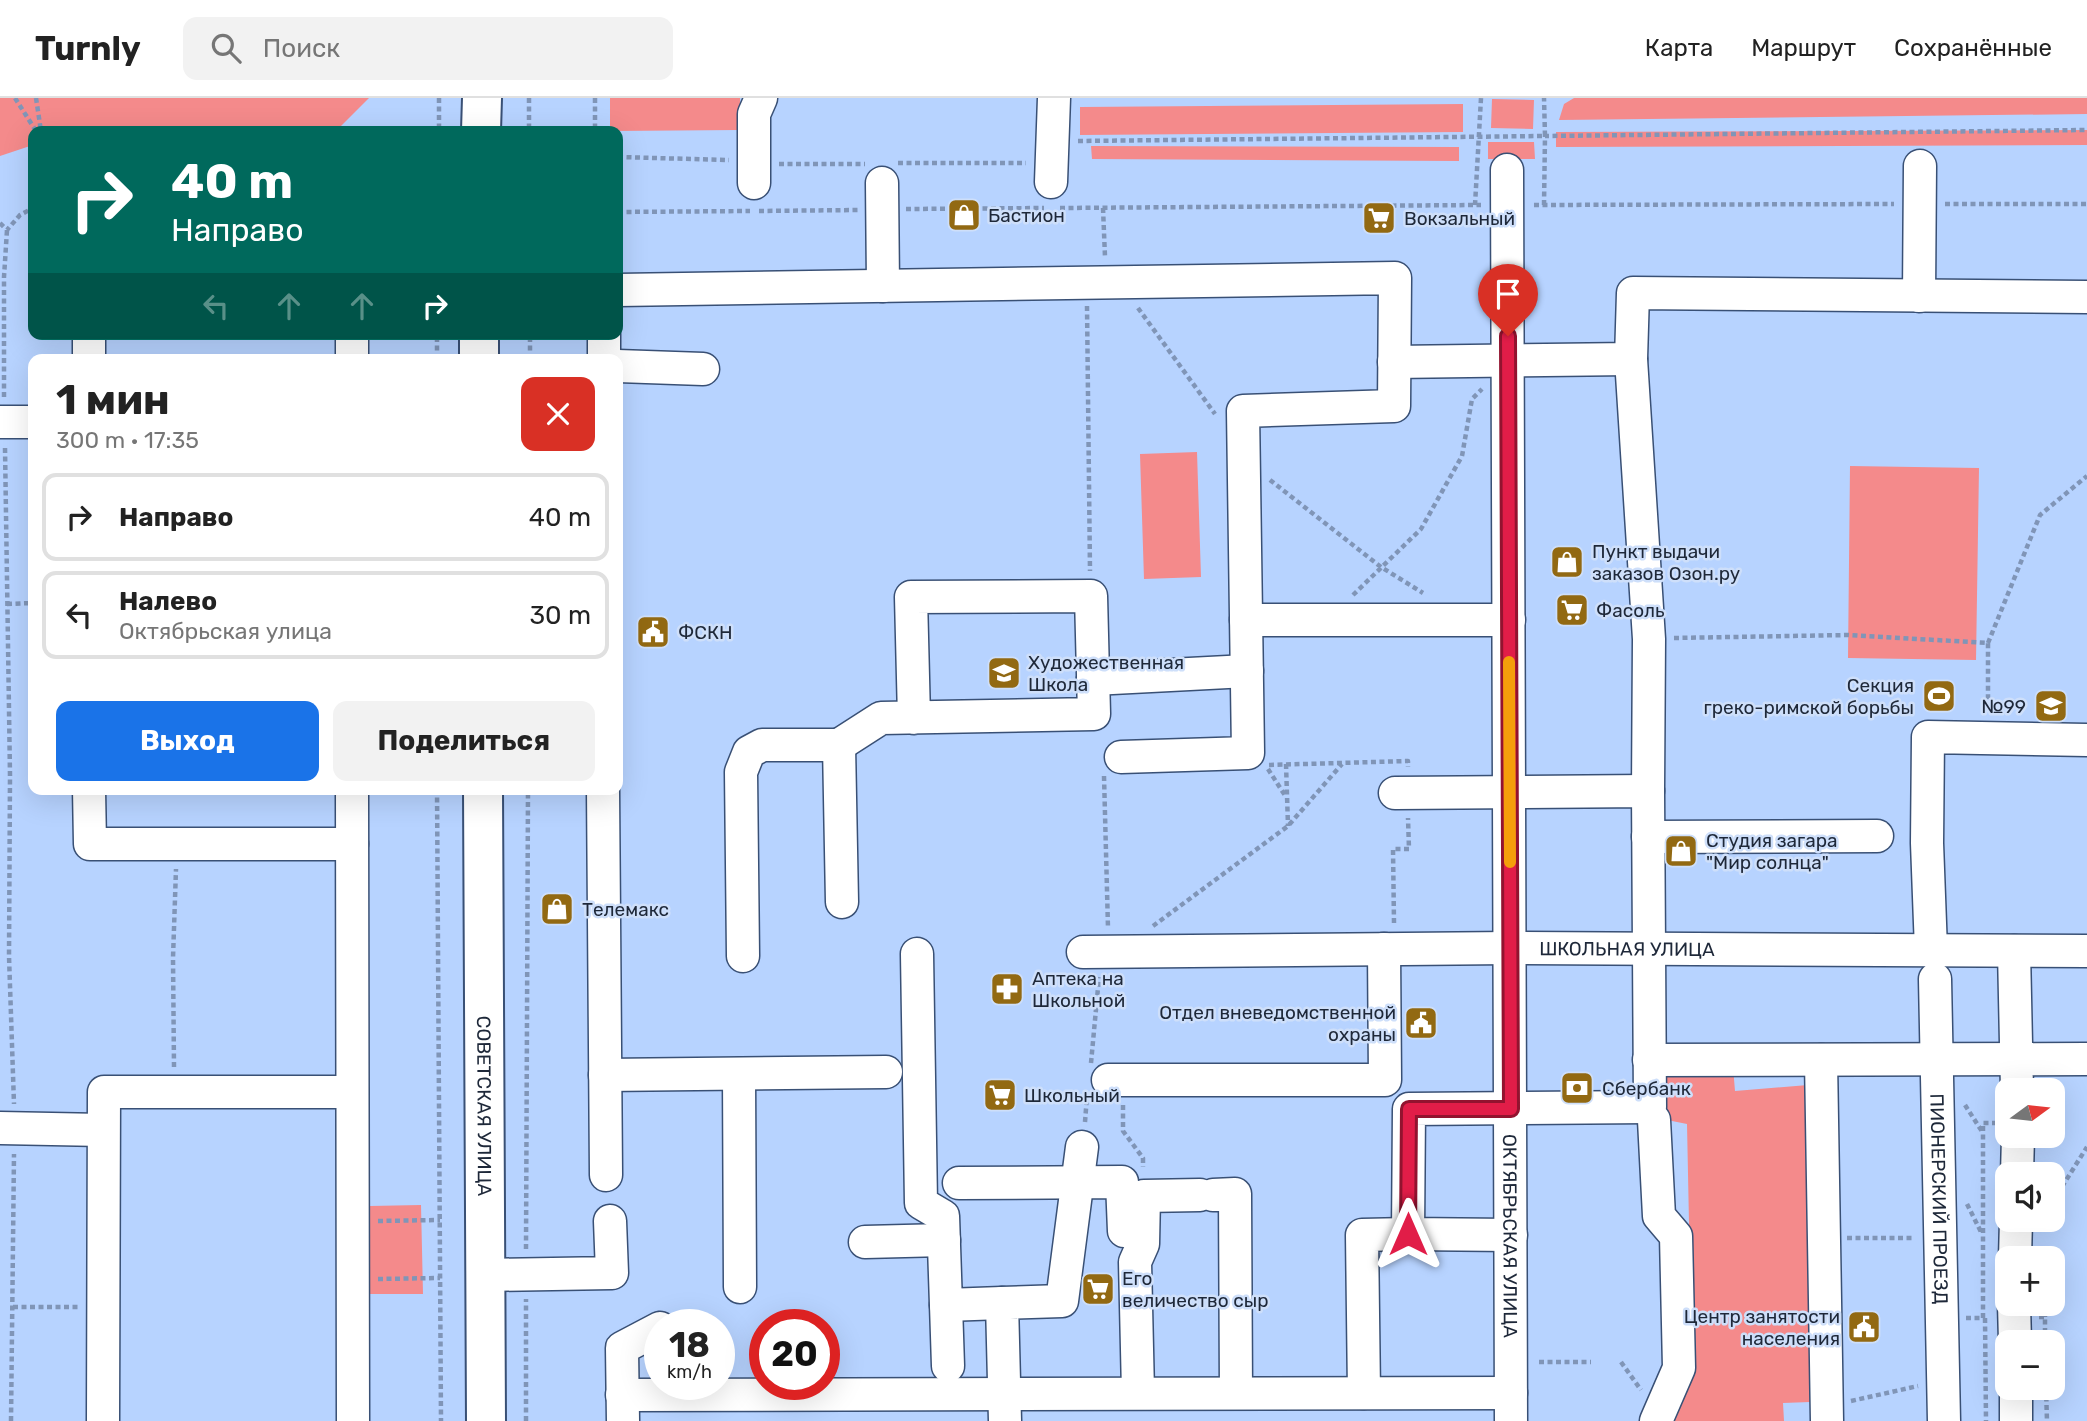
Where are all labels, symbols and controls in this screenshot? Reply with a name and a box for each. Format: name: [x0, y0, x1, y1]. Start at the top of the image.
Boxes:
search box: [183, 17, 673, 80]
text: Turnly: [35, 29, 141, 68]
icon: search: [207, 29, 245, 67]
text: Поиск: [263, 33, 340, 64]
text: Карта: [1645, 34, 1713, 62]
text: Маршрут: [1751, 34, 1856, 62]
text: Сохранённые: [1894, 34, 2052, 62]
text: 40 m: [171, 152, 293, 210]
icon: right: [56, 154, 147, 245]
shop icon: Бастион: [945, 196, 983, 234]
supermarket icon: Вокзальный: [1360, 199, 1398, 237]
place label: Бастион: [988, 204, 1065, 227]
place label: Вокзальный: [1404, 207, 1515, 230]
text: Направо: [171, 211, 304, 249]
pin: [1478, 264, 1538, 336]
icon: arrive: [1489, 275, 1527, 313]
icon: left: [197, 287, 235, 325]
icon: ahead: [270, 287, 308, 325]
icon: ahead: [343, 287, 381, 325]
icon: right: [416, 287, 454, 325]
text: 1 мин: [56, 375, 170, 425]
button: close: [521, 377, 595, 451]
text: 300 m · 17:35: [56, 426, 199, 454]
icon: right: [60, 498, 98, 536]
text: Направо: [119, 502, 233, 533]
text: 40 m: [529, 502, 591, 533]
place label: Пункт выдачи заказов Озон.ру: [1592, 540, 1740, 585]
shop icon: Пункт выдачи заказов Озон.ру: [1548, 543, 1586, 581]
text: Налево: [119, 586, 217, 617]
supermarket icon: Фасоль: [1553, 591, 1591, 629]
icon: left: [60, 596, 98, 634]
place label: Фасоль: [1596, 599, 1665, 622]
text: 30 m: [529, 600, 591, 631]
public building icon: ФСКН: [634, 613, 672, 651]
text: Октябрьская улица: [119, 617, 332, 645]
place label: ФСКН: [678, 621, 733, 644]
place label: Художественная Школа: [1028, 651, 1184, 696]
school or university icon: Художественная Школа: [985, 654, 1023, 692]
place label: Секция греко-римской борьбы: [1704, 674, 1914, 719]
sports icon: Секция греко-римской борьбы: [1920, 677, 1958, 715]
school or university icon: №99: [2032, 687, 2070, 725]
place label: №99: [1981, 695, 2026, 718]
button: Выход: [56, 701, 319, 781]
button: Поделиться: [333, 701, 595, 781]
place label: Студия загара "Мир солнца": [1706, 829, 1837, 874]
shop icon: Студия загара "Мир солнца": [1662, 832, 1700, 870]
shop icon: Телемакс: [538, 890, 576, 928]
place label: Телемакс: [582, 898, 669, 921]
street label: ШКОЛЬНАЯ УЛИЦА: [1539, 937, 1715, 961]
place label: Аптека на Школьной: [1032, 967, 1125, 1012]
pharmacy icon: Аптека на Школьной: [988, 970, 1026, 1008]
place label: Отдел вневедомственной охраны: [1159, 1001, 1396, 1046]
public building icon: Отдел вневедомственной охраны: [1402, 1004, 1440, 1042]
street label: СОВЕТСКАЯ УЛИЦА: [473, 1016, 496, 1196]
bank icon: Сбербанк: [1558, 1069, 1596, 1107]
supermarket icon: Школьный: [981, 1076, 1019, 1114]
place label: Сбербанк: [1602, 1077, 1691, 1100]
north arrow: [1995, 1078, 2065, 1148]
map controls: [1995, 1078, 2065, 1400]
place label: Школьный: [1024, 1084, 1120, 1107]
street label: ПИОНЕРСКИЙ ПРОЕЗД: [1926, 1093, 1953, 1305]
street label: ОКТЯБРЬСКАЯ УЛИЦА: [1499, 1134, 1522, 1338]
button: sound: [1995, 1162, 2065, 1232]
position arrow: [1371, 1197, 1445, 1271]
button: +: [1995, 1246, 2065, 1316]
place label: Его величество сыр: [1122, 1267, 1269, 1312]
supermarket icon: Его величество сыр: [1079, 1270, 1117, 1308]
place label: Центр занятости населения: [1684, 1305, 1840, 1350]
public building icon: Центр занятости населения: [1845, 1308, 1883, 1346]
speed limit sign: 20: [749, 1309, 840, 1400]
text: 18: [669, 1324, 710, 1366]
button: −: [1995, 1330, 2065, 1400]
text: km/h: [667, 1361, 712, 1383]

